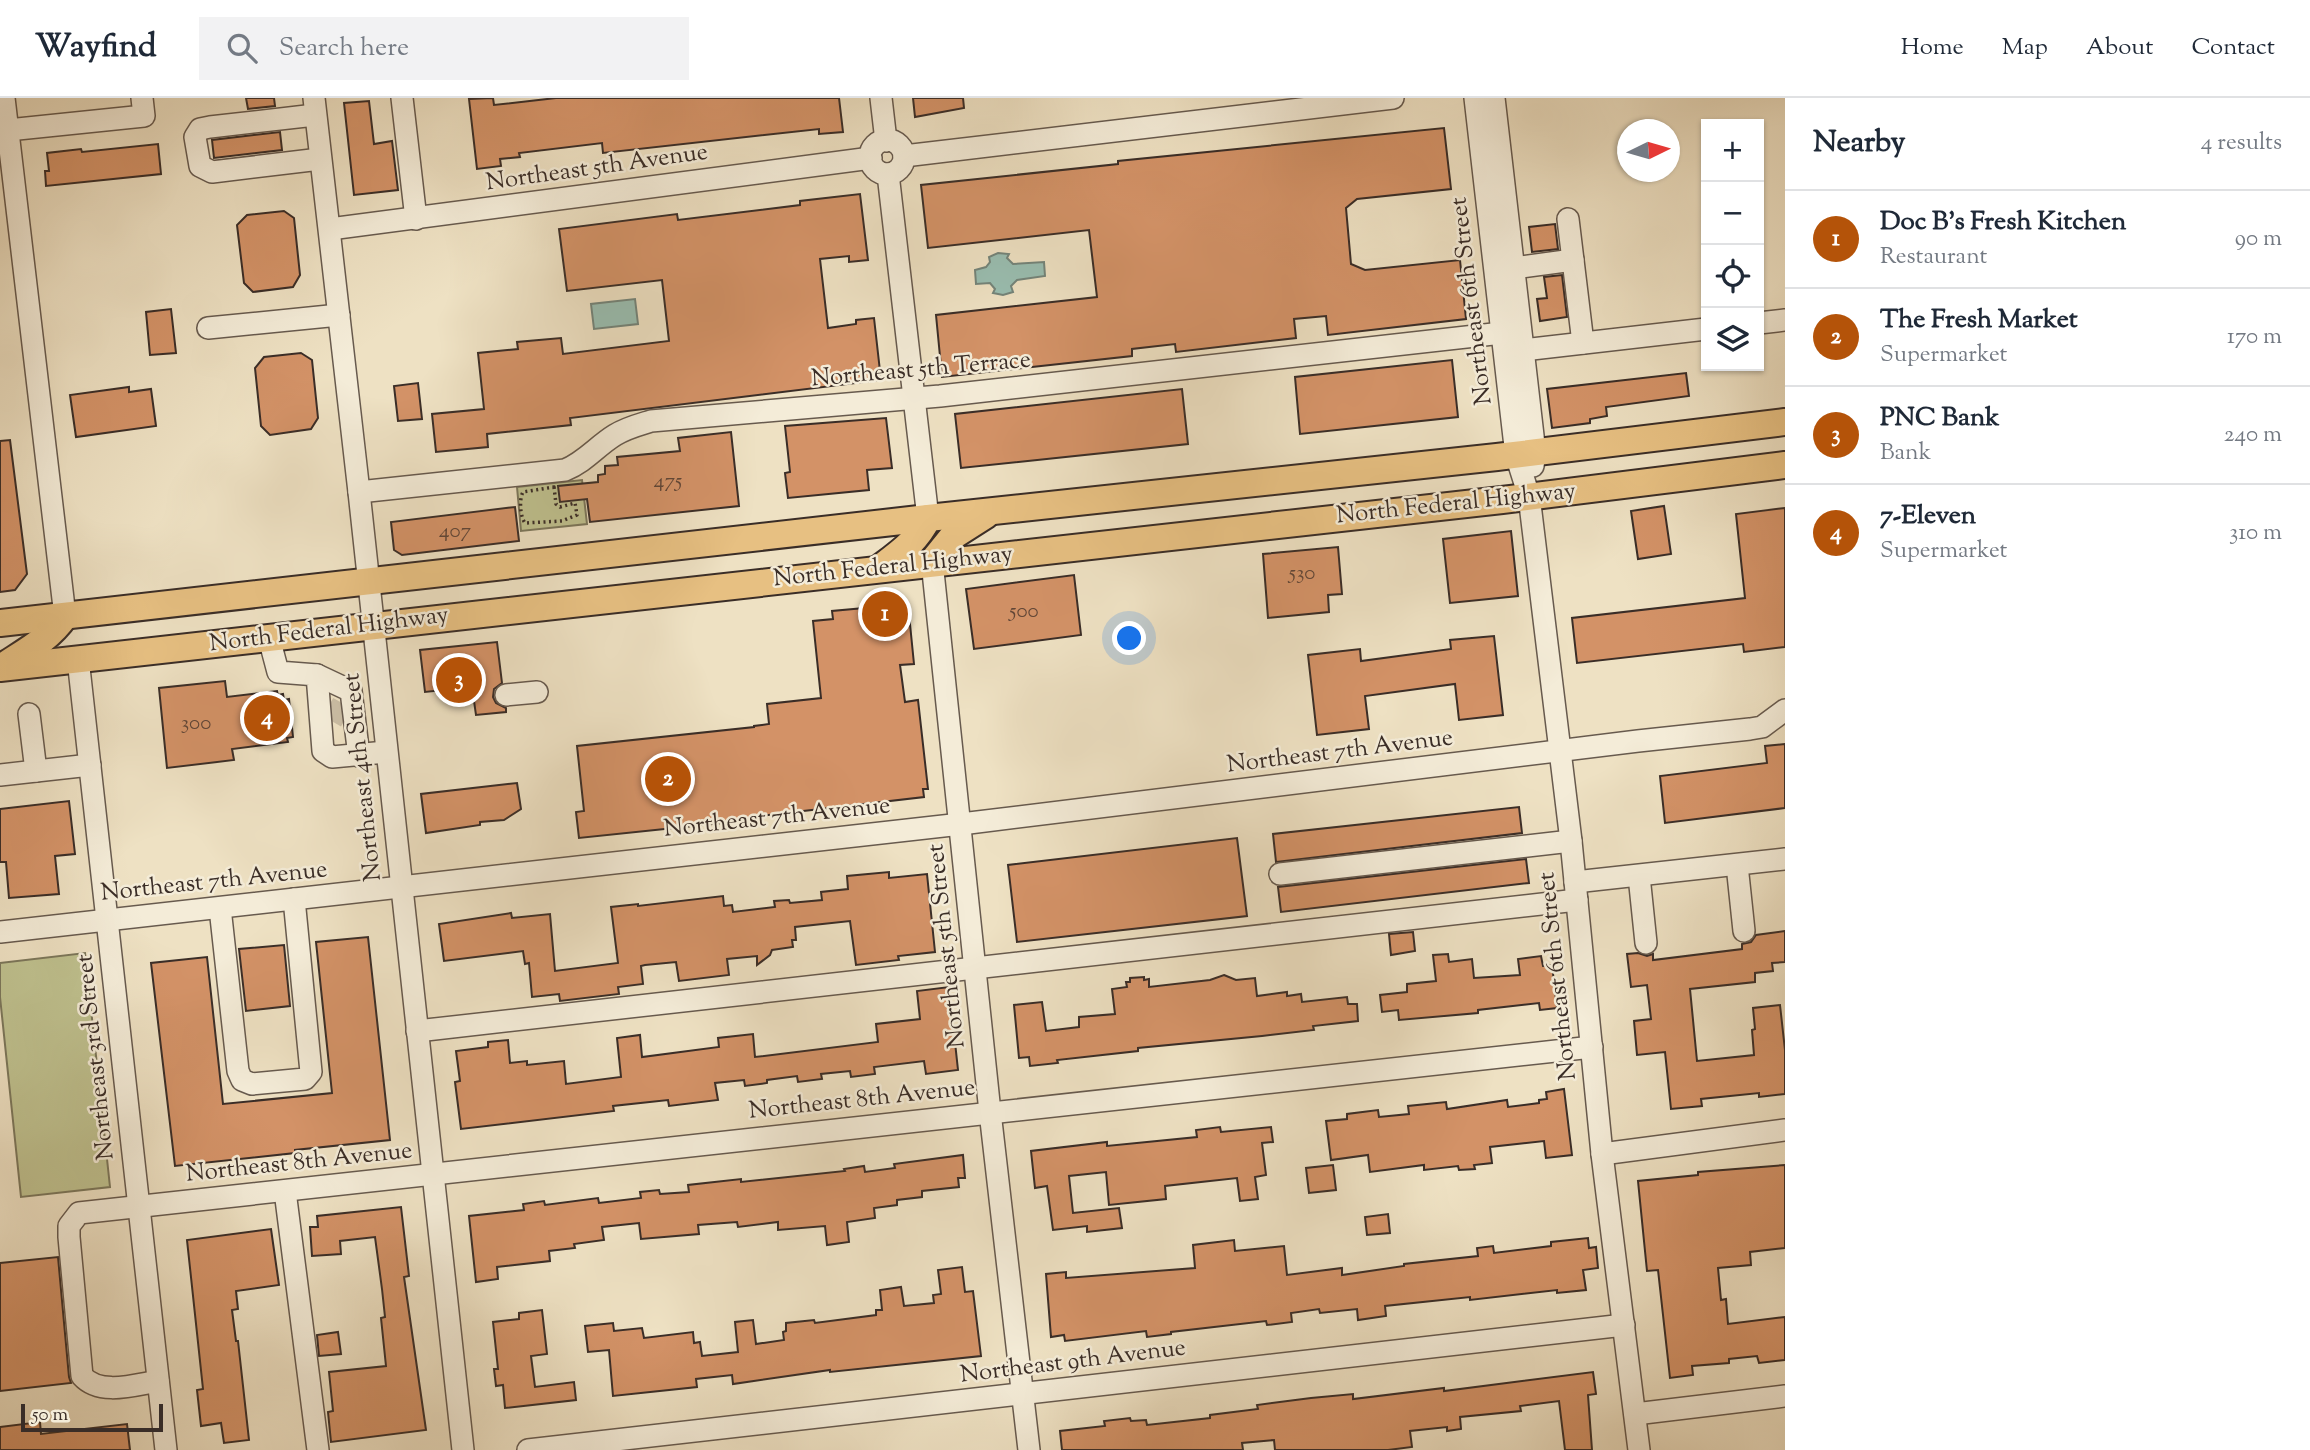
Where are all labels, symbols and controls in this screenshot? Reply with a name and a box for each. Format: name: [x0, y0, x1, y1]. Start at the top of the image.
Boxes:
search box: [199, 17, 689, 80]
text: Wayfind: [35, 24, 157, 72]
icon: search: [223, 29, 261, 67]
text: Search here: [279, 30, 409, 67]
text: Home: [1901, 31, 1964, 65]
text: Map: [2002, 31, 2048, 65]
text: About: [2086, 31, 2153, 65]
text: Contact: [2191, 31, 2275, 65]
north arrow: [1617, 119, 1680, 182]
map controls: [1701, 119, 1764, 371]
button: +: [1701, 119, 1764, 182]
text: Nearby: [1813, 122, 1905, 165]
text: 4 results: [2201, 127, 2282, 160]
street label: Northeast 5th Avenue: [484, 136, 710, 200]
button: −: [1701, 182, 1764, 245]
street label: Northeast 6th Street: [1442, 195, 1502, 407]
text: Doc B's Fresh Kitchen: [1880, 204, 2126, 241]
text: 1: [1832, 223, 1840, 256]
text: 90 m: [2235, 223, 2282, 256]
text: Restaurant: [1880, 241, 1987, 274]
button: locate: [1701, 245, 1764, 308]
text: The Fresh Market: [1880, 302, 2078, 339]
button: layers: [1701, 308, 1764, 371]
text: 2: [1831, 321, 1841, 354]
text: 170 m: [2227, 321, 2282, 354]
text: Supermarket: [1880, 339, 2007, 372]
street label: Northeast 5th Terrace: [810, 343, 1032, 397]
text: PNC Bank: [1880, 400, 1999, 437]
text: 3: [1831, 419, 1841, 452]
text: 240 m: [2224, 419, 2282, 452]
text: Bank: [1880, 437, 1931, 470]
house number: 475: [654, 467, 682, 497]
street label: North Federal Highway: [1335, 475, 1578, 533]
text: 7-Eleven: [1880, 498, 1976, 535]
house number: 407: [439, 517, 471, 547]
text: 4: [1830, 517, 1842, 550]
text: 310 m: [2229, 517, 2282, 550]
text: Supermarket: [1880, 535, 2007, 568]
street label: North Federal Highway: [772, 538, 1015, 596]
house number: 530: [1288, 559, 1315, 589]
pin: 1: [862, 588, 908, 640]
house number: 500: [1008, 597, 1039, 627]
street label: North Federal Highway: [207, 598, 451, 662]
your location: [1112, 621, 1146, 655]
pin: 3: [436, 654, 482, 706]
street label: Northeast 4th Street: [335, 671, 391, 883]
pin: 4: [244, 692, 290, 744]
house number: 300: [181, 709, 211, 739]
street label: Northeast 7th Avenue: [1225, 721, 1455, 783]
pin: 2: [645, 753, 691, 805]
street label: Northeast 7th Avenue: [662, 789, 892, 847]
street label: Northeast 5th Street: [919, 842, 975, 1050]
street label: Northeast 7th Avenue: [99, 853, 329, 911]
street label: Northeast 6th Street: [1530, 870, 1586, 1082]
street label: Northeast 3rd Street: [68, 952, 124, 1162]
street label: Northeast 8th Avenue: [747, 1071, 977, 1129]
street label: Northeast 8th Avenue: [184, 1134, 414, 1192]
street label: Northeast 9th Avenue: [958, 1331, 1188, 1393]
scale bar: [21, 1401, 163, 1433]
text: 50 m: [32, 1402, 68, 1429]

